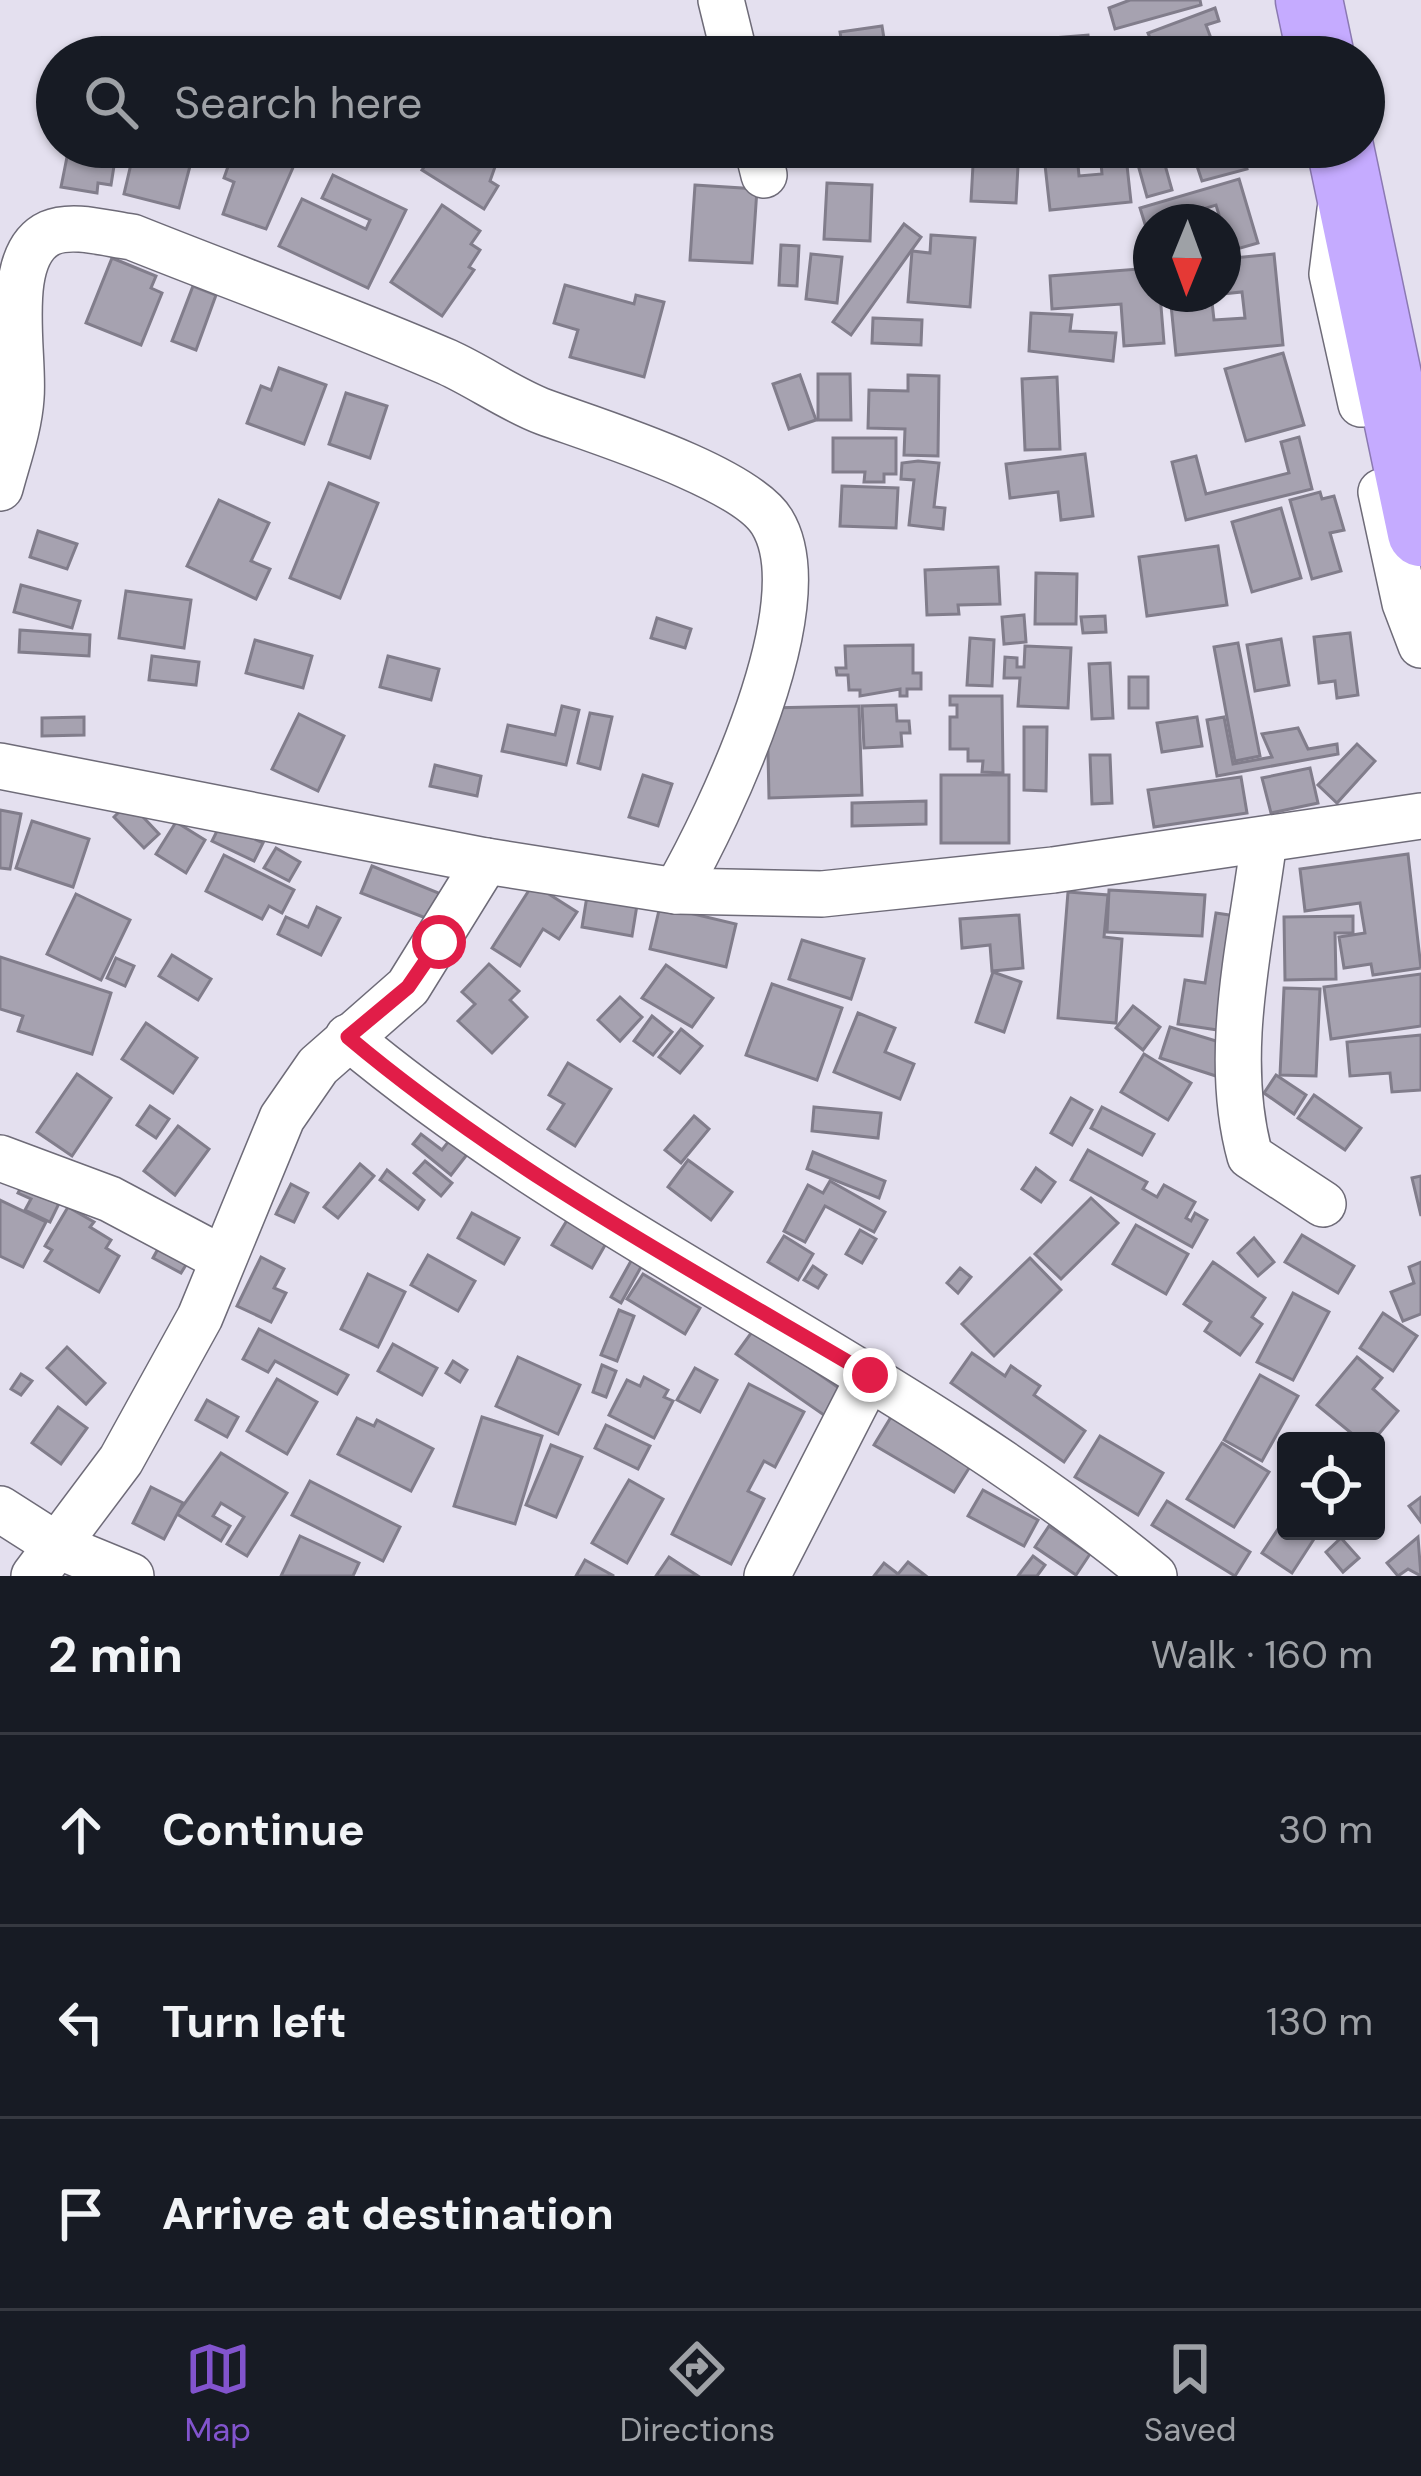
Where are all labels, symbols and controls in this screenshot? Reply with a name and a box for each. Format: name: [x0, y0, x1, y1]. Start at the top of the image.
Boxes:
search box: [36, 36, 1385, 168]
icon: search: [78, 69, 144, 135]
text: Search here: [174, 73, 422, 132]
north arrow: [1133, 204, 1241, 312]
route start: [412, 915, 466, 969]
route end: [843, 1348, 897, 1402]
map controls: [1277, 1432, 1385, 1540]
button: locate: [1277, 1432, 1385, 1540]
text: 2 min: [48, 1621, 183, 1688]
text: Walk · 160 m: [1151, 1629, 1373, 1680]
icon: ahead: [48, 1797, 114, 1863]
text: Continue: [162, 1800, 365, 1859]
text: 30 m: [1278, 1804, 1373, 1855]
icon: left: [48, 1989, 114, 2055]
text: Turn left: [162, 1992, 346, 2051]
text: 130 m: [1266, 1996, 1373, 2047]
icon: arrive: [48, 2181, 114, 2247]
text: Arrive at destination: [162, 2184, 614, 2243]
tab: Map: [184, 2336, 251, 2451]
tab: Directions: [620, 2336, 775, 2451]
tab: Saved: [1144, 2336, 1237, 2451]

